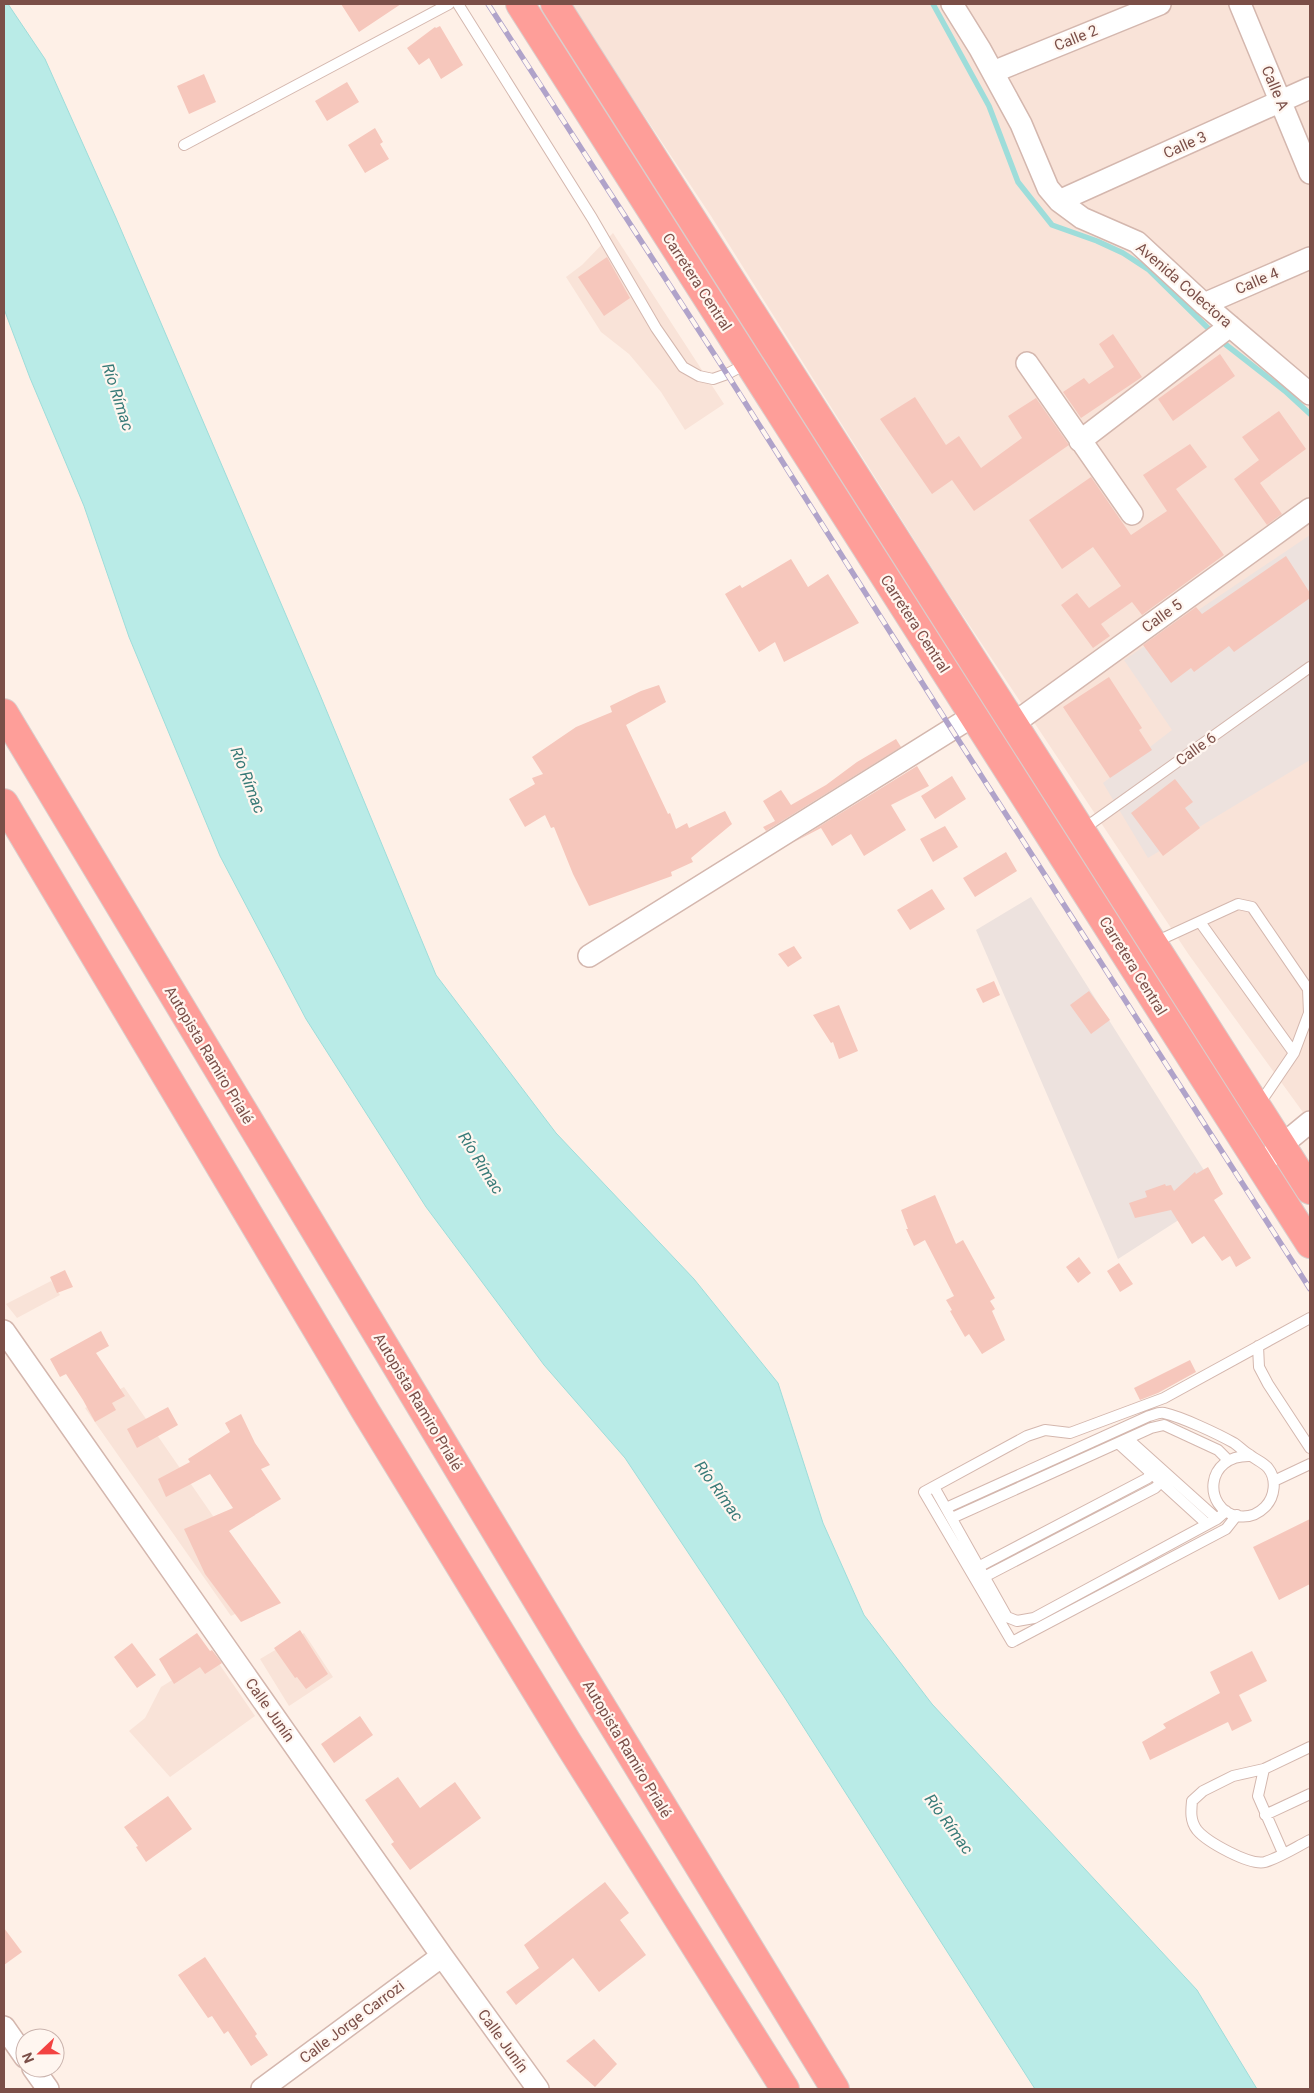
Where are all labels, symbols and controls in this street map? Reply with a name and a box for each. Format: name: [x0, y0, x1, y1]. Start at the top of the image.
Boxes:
street label: Calle 2: [1052, 21, 1100, 55]
street label: Calle A: [1258, 63, 1292, 113]
street label: Calle 3: [1161, 128, 1209, 162]
street label: Carretera Central: [659, 230, 735, 334]
street label: Avenida Colectora: [1132, 239, 1236, 331]
street label: Calle 4: [1233, 264, 1282, 298]
water label: Río Rímac: [98, 361, 138, 433]
street label: Carretera Central: [877, 572, 953, 676]
street label: Calle 5: [1138, 595, 1186, 637]
street label: Calle 6: [1172, 728, 1220, 770]
water label: Río Rímac: [227, 744, 269, 816]
street label: Carretera Central: [1095, 913, 1171, 1019]
street label: Autopista Ramiro Prialé: [161, 983, 257, 1127]
water label: Río Rímac: [454, 1128, 508, 1198]
street label: Autopista Ramiro Prialé: [370, 1330, 466, 1474]
water label: Río Rímac: [691, 1457, 747, 1525]
street label: Calle Junín: [241, 1675, 299, 1745]
street label: Autopista Ramiro Prialé: [579, 1677, 675, 1821]
water label: Río Rímac: [921, 1790, 977, 1858]
street label: Calle Jorge Carrozi: [296, 1977, 408, 2067]
street label: Calle Junín: [474, 2006, 532, 2076]
north arrow: [15, 2028, 65, 2078]
text: N: [19, 2050, 37, 2065]

